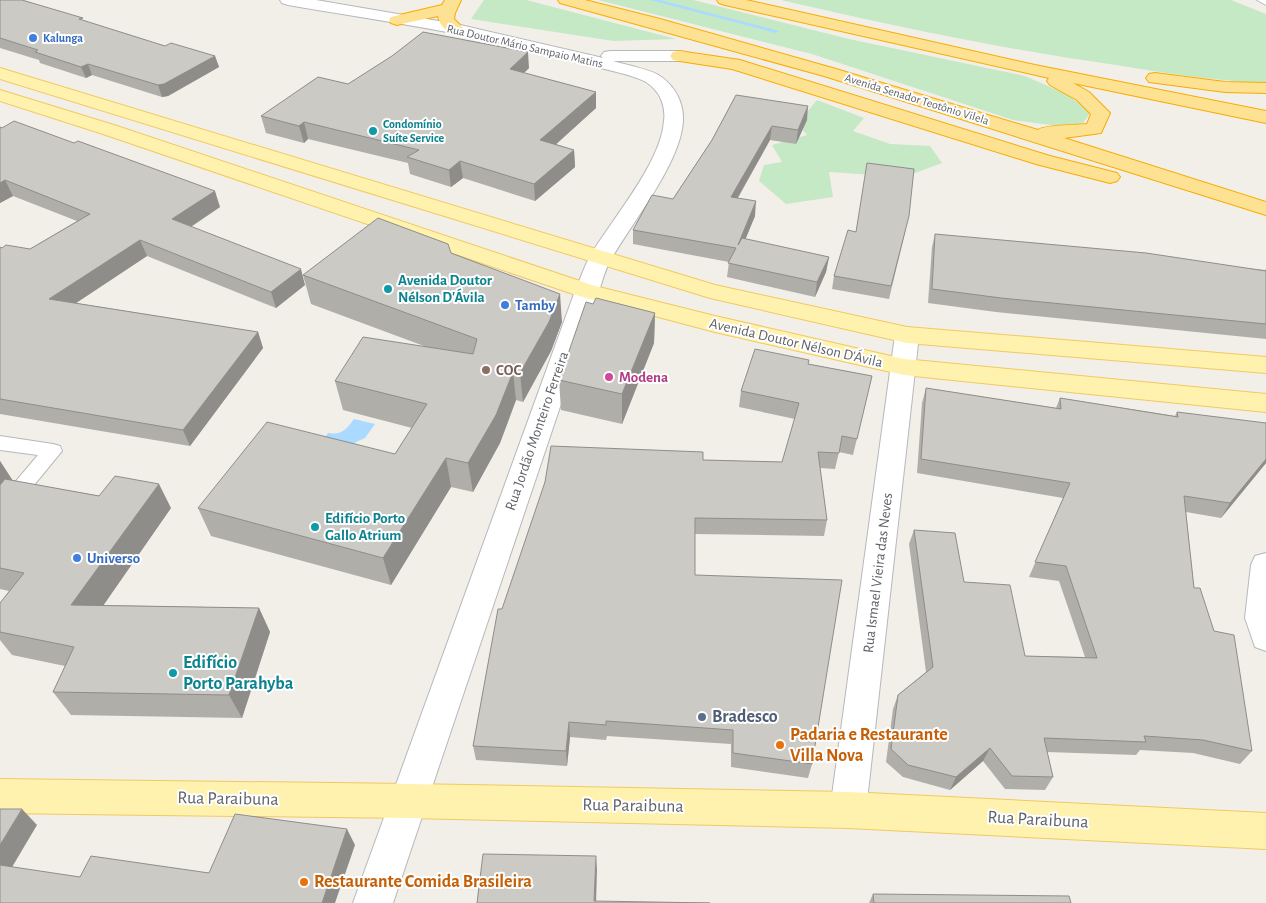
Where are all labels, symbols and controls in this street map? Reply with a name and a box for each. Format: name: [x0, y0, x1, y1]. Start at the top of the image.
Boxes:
street label: Rua Doutor Mário Sampaio Matins: [446, 22, 604, 70]
marker: Kalunga: [27, 32, 39, 44]
place label: Kalunga: [43, 32, 83, 44]
street label: Avenida Senador Teotônio Vilela: [843, 71, 991, 127]
place label: Condomínio Suíte Service: [383, 118, 445, 144]
marker: Condomínio Suíte Service: [367, 125, 379, 137]
place label: Avenida Doutor Nélson D'Ávila: [398, 273, 493, 305]
marker: Avenida Doutor Nélson D'Ávila: [382, 283, 394, 295]
place label: Tamby: [515, 298, 555, 313]
marker: Tamby: [499, 299, 511, 311]
street label: Avenida Doutor Nélson D'Ávila: [708, 314, 885, 370]
street label: Rua Jordão Monteiro Ferreira: [503, 350, 571, 512]
place label: COC: [496, 363, 521, 378]
marker: COC: [480, 364, 492, 376]
place label: Modena: [619, 370, 668, 385]
marker: Modena: [603, 371, 615, 383]
street label: Rua Ismael Vieira das Neves: [861, 492, 895, 654]
place label: Edifício Porto Gallo Atrium: [325, 511, 405, 543]
marker: Edifício Porto Gallo Atrium: [309, 521, 321, 533]
place label: Universo: [87, 551, 140, 566]
marker: Universo: [71, 552, 83, 564]
place label: Edifício Porto Parahyba: [183, 654, 294, 693]
marker: Edifício Porto Parahyba: [167, 667, 179, 679]
place label: Bradesco: [712, 708, 778, 726]
marker: Bradesco: [696, 711, 708, 723]
place label: Padaria e Restaurante Villa Nova: [790, 726, 948, 765]
marker: Padaria e Restaurante Villa Nova: [774, 739, 786, 751]
street label: Rua Paraibuna: [177, 789, 279, 809]
street label: Rua Paraibuna: [582, 796, 684, 816]
street label: Rua Paraibuna: [987, 808, 1089, 832]
place label: Restaurante Comida Brasileira: [314, 873, 532, 891]
marker: Restaurante Comida Brasileira: [298, 876, 310, 888]

